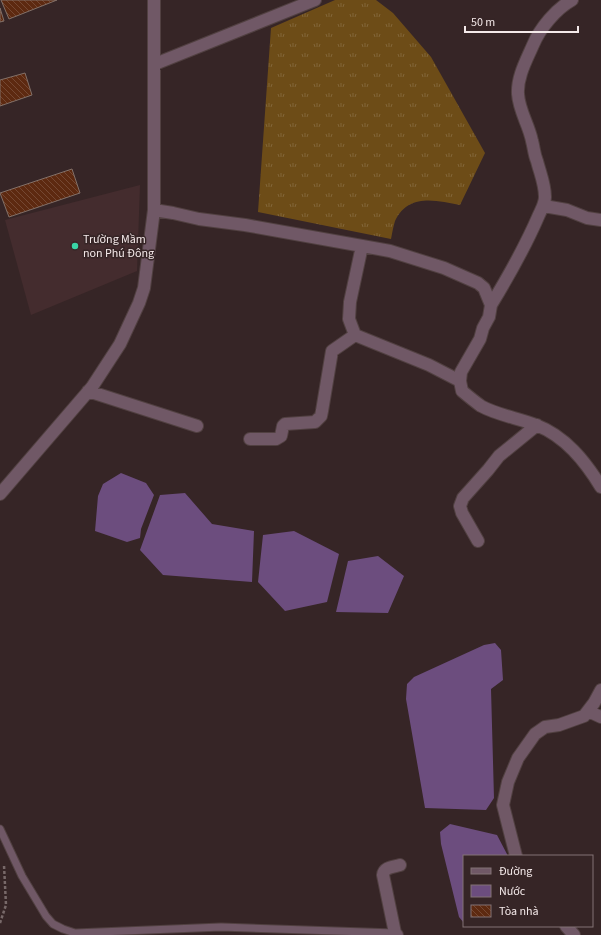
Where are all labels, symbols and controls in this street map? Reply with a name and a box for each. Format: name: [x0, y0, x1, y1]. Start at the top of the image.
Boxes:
scale bar: [465, 8, 578, 34]
text: 50 m: [471, 14, 495, 31]
place label: Trường Mầm non Phú Đông: [83, 231, 154, 262]
marker: Trường Mầm non Phú Đông: [70, 241, 80, 251]
legend: [463, 855, 593, 927]
text: Đường: [499, 863, 532, 880]
text: Nước: [499, 883, 526, 900]
text: Tòa nhà: [499, 903, 539, 920]

